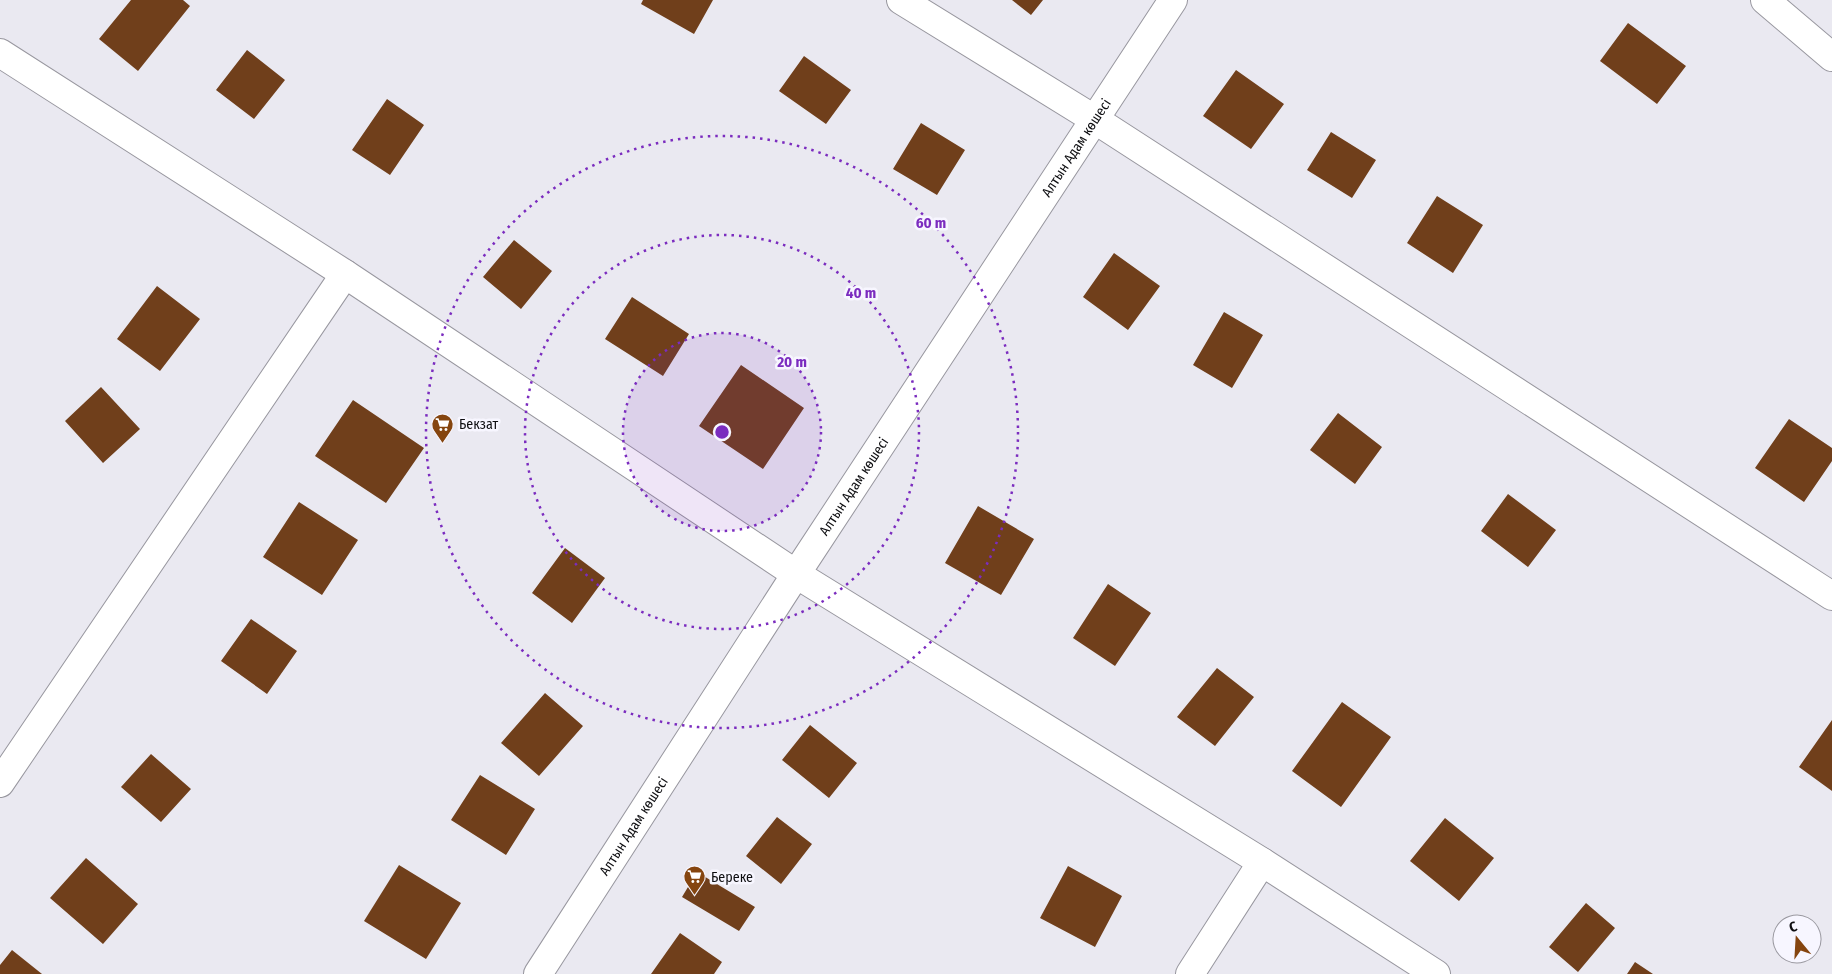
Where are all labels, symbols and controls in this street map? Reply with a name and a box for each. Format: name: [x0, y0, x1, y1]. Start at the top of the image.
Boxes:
street label: Алтын Адам көшесі: [1038, 96, 1115, 200]
text: 60 m: [916, 214, 946, 232]
text: 40 m: [846, 284, 876, 302]
text: 20 m: [776, 353, 807, 371]
supermarket icon: Бекзат: [431, 412, 455, 443]
place label: Бекзат: [459, 416, 498, 433]
centre of rings: [713, 423, 731, 441]
street label: Алтын Адам көшесі: [816, 434, 892, 539]
street label: Алтын Адам көшесі: [596, 774, 672, 879]
supermarket icon: Береке: [683, 865, 707, 896]
place label: Береке: [711, 869, 753, 886]
north arrow: [1772, 914, 1822, 964]
text: С: [1787, 918, 1800, 936]

